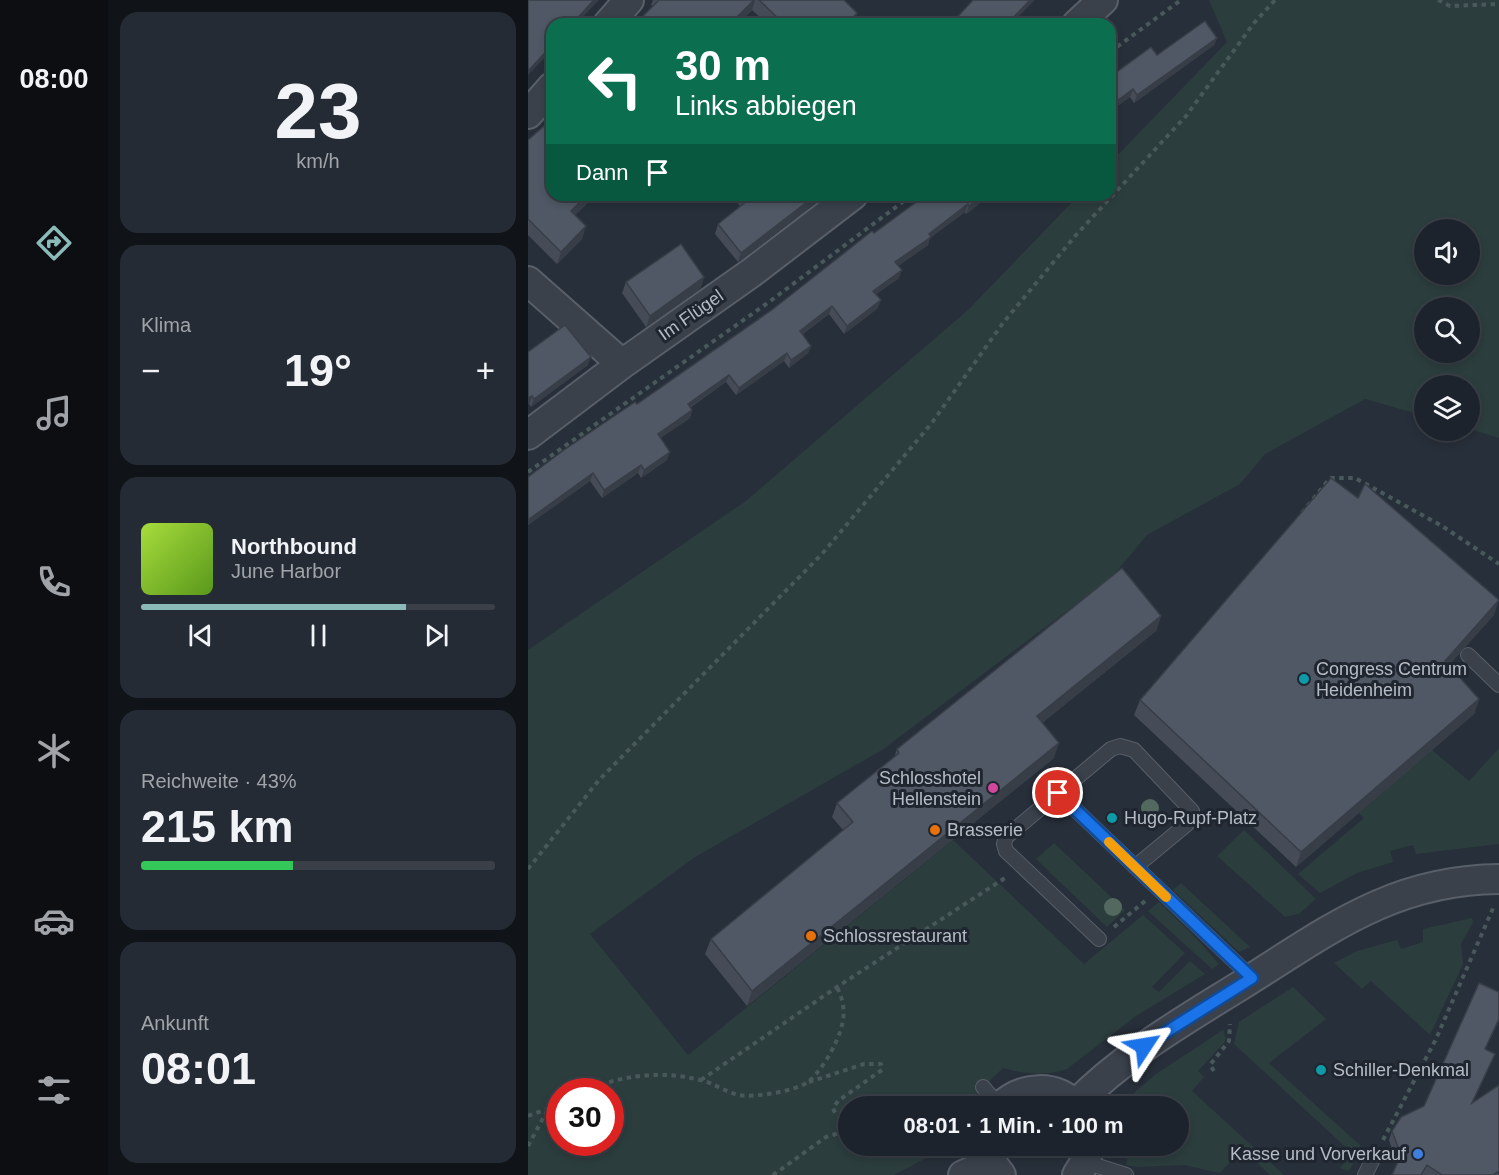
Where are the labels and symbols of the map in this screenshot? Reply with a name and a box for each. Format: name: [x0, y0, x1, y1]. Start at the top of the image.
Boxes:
street label: Im Flügel: [655, 286, 727, 344]
place label: Congress Centrum Heidenheim: [1316, 659, 1467, 700]
marker: Congress Centrum Heidenheim: [1297, 672, 1311, 686]
pin: [1032, 767, 1083, 818]
place label: Schlosshotel Hellenstein: [879, 768, 981, 809]
marker: Schlosshotel Hellenstein: [986, 781, 1000, 795]
place label: Hugo-Rupf-Platz: [1124, 808, 1257, 828]
marker: Hugo-Rupf-Platz: [1105, 811, 1119, 825]
place label: Brasserie: [947, 820, 1023, 840]
marker: Brasserie: [928, 823, 942, 837]
place label: Schlossrestaurant: [823, 926, 967, 946]
marker: Schlossrestaurant: [804, 929, 818, 943]
position arrow: [1112, 1014, 1176, 1078]
place label: Schiller-Denkmal: [1333, 1060, 1469, 1080]
marker: Schiller-Denkmal: [1314, 1063, 1328, 1077]
speed limit sign: 30: [546, 1078, 624, 1156]
place label: Kasse und Vorverkauf: [1230, 1144, 1407, 1164]
marker: Kasse und Vorverkauf: [1411, 1147, 1425, 1161]

